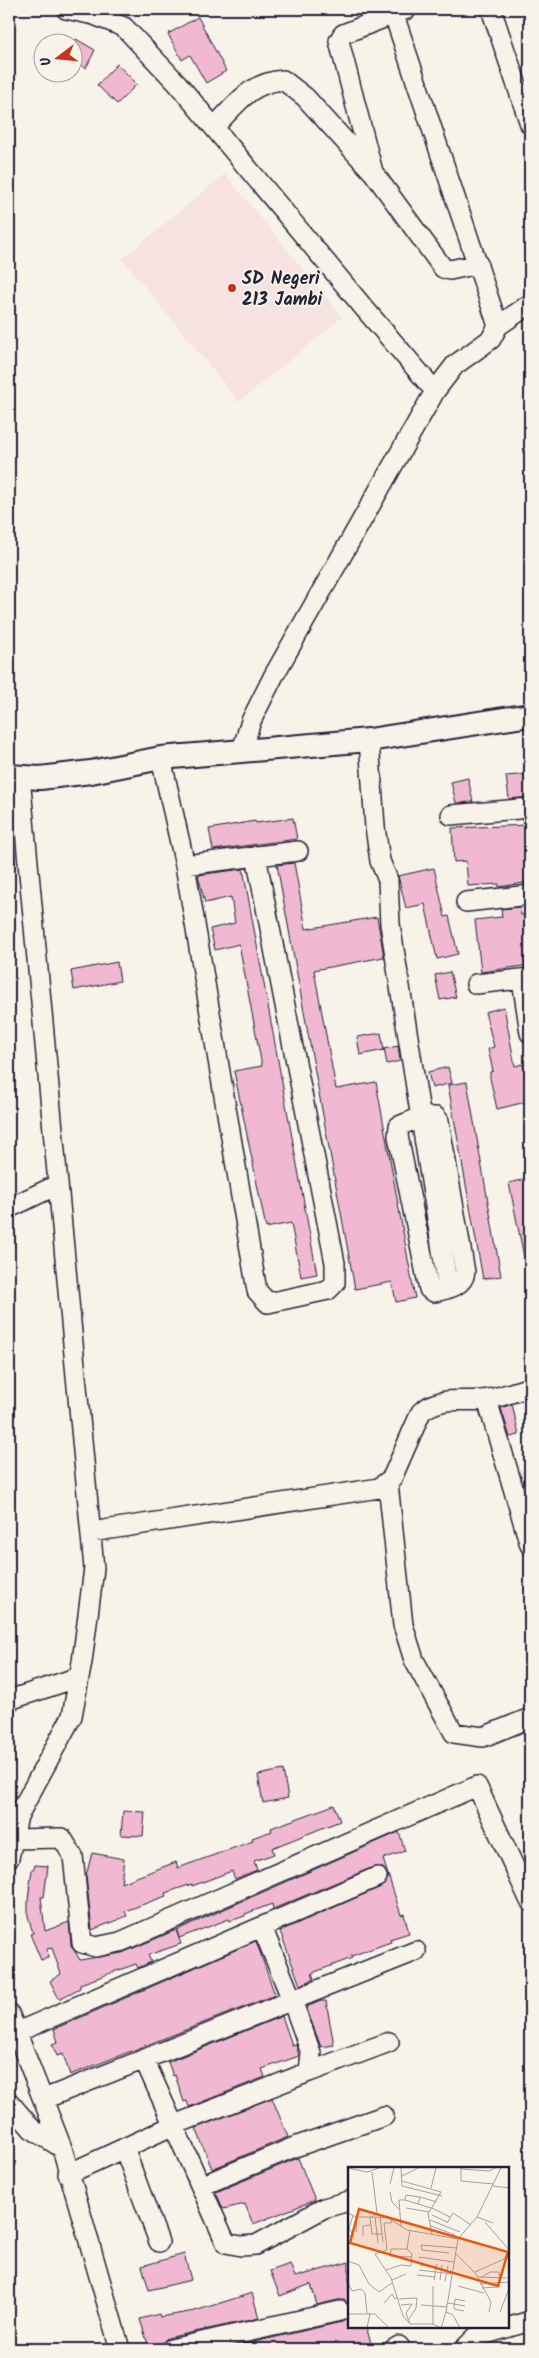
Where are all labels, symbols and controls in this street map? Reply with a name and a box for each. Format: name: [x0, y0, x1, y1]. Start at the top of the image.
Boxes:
north arrow: [32, 32, 82, 82]
text: U: [35, 54, 58, 68]
place label: SD Negeri 213 Jambi: [242, 265, 323, 315]
marker: SD Negeri 213 Jambi: [226, 282, 238, 294]
inset map: [348, 2167, 509, 2328]

